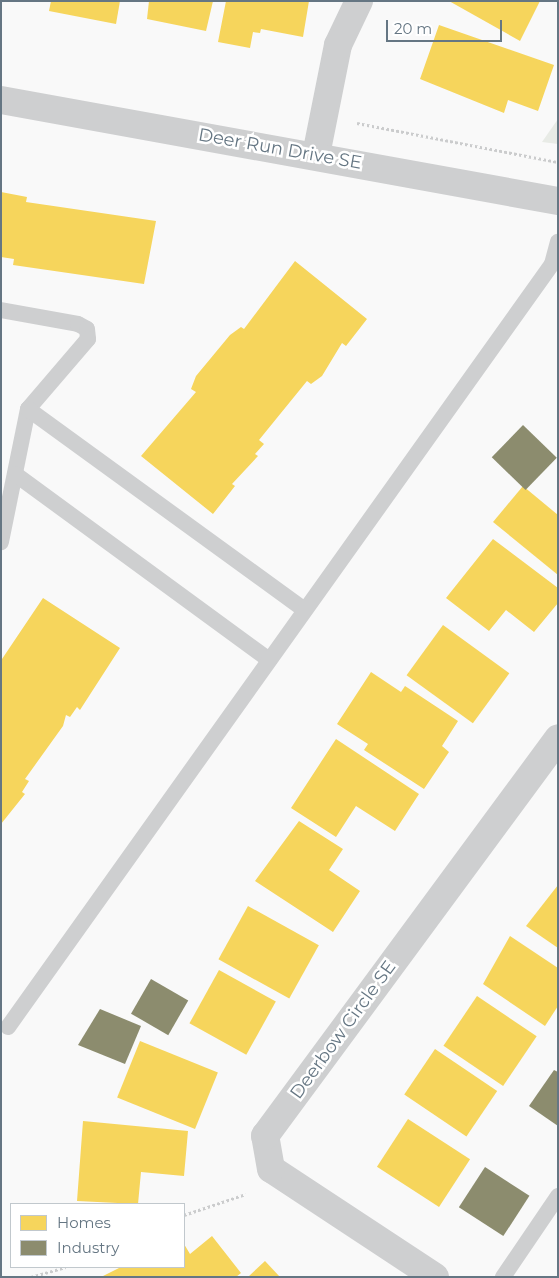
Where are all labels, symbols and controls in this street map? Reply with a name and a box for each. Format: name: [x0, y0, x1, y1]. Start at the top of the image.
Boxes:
scale bar: [389, 10, 505, 42]
text: 20 m: [394, 19, 432, 38]
street label: Deer Run Drive SE: [197, 124, 363, 174]
street label: Deerbow Circle SE: [286, 957, 400, 1103]
legend: [10, 1203, 185, 1268]
text: Homes: [57, 1213, 111, 1232]
text: Industry: [57, 1238, 119, 1257]

